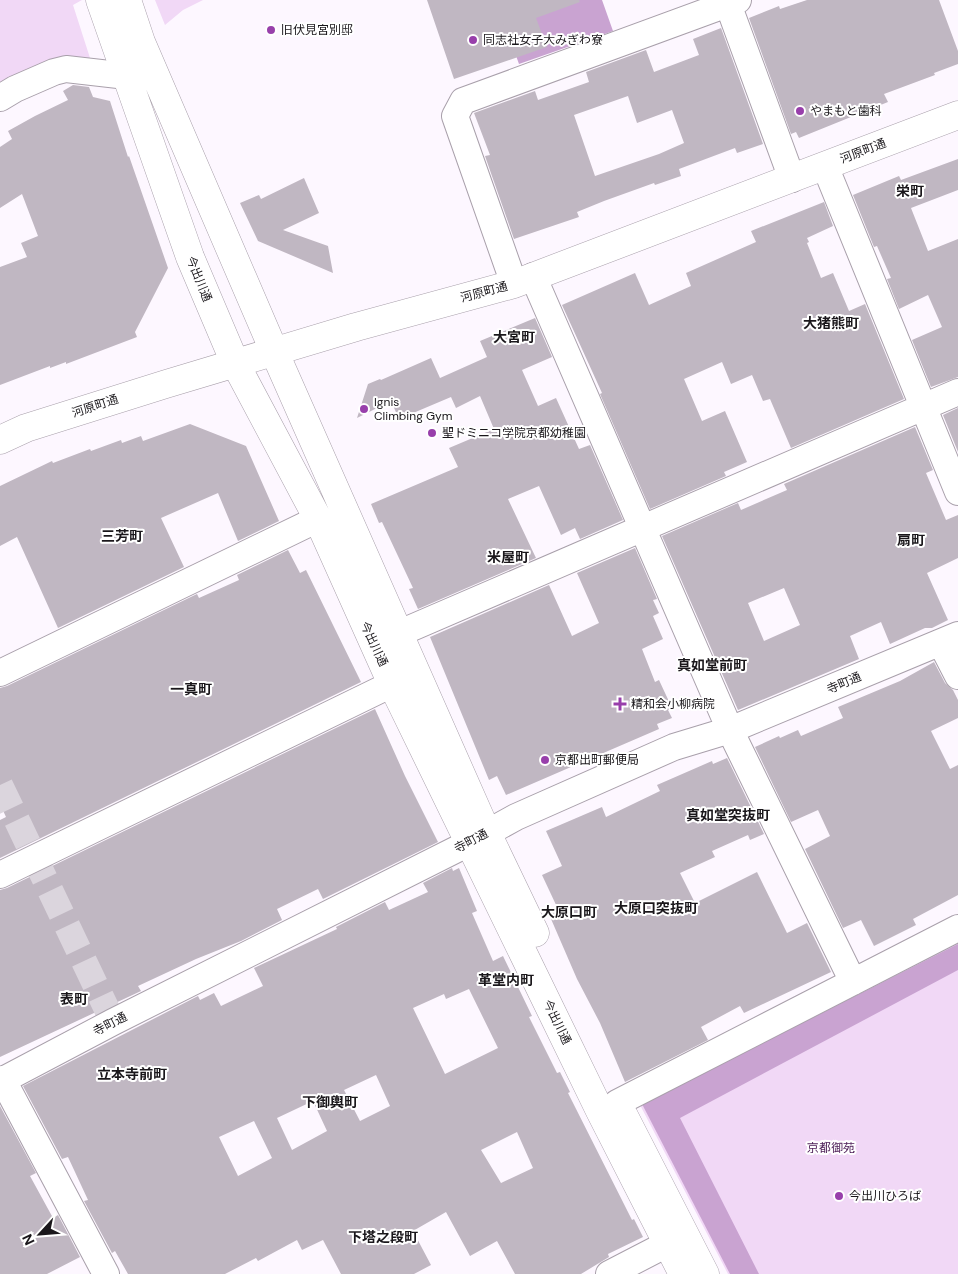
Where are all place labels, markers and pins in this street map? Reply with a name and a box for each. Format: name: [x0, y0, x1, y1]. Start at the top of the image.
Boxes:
place label: 旧伏見宮別邸: [281, 22, 353, 38]
marker: 旧伏見宮別邸: [265, 24, 277, 36]
place label: 同志社女子大みぎわ寮: [483, 32, 603, 48]
marker: 同志社女子大みぎわ寮: [467, 34, 479, 46]
place label: やまもと歯科: [810, 103, 882, 119]
marker: やまもと歯科: [794, 105, 806, 117]
place label: Ignis Climbing Gym: [374, 394, 452, 424]
marker: Ignis Climbing Gym: [358, 403, 370, 415]
place label: 聖ドミニコ学院京都幼稚園: [442, 425, 586, 441]
marker: 聖ドミニコ学院京都幼稚園: [426, 427, 438, 439]
place label: 精和会小柳病院: [631, 696, 715, 712]
marker: 精和会小柳病院: [613, 697, 627, 711]
place label: 京都出町郵便局: [555, 752, 639, 768]
marker: 京都出町郵便局: [539, 754, 551, 766]
place label: 今出川ひろば: [849, 1188, 921, 1204]
marker: 今出川ひろば: [833, 1190, 845, 1202]

